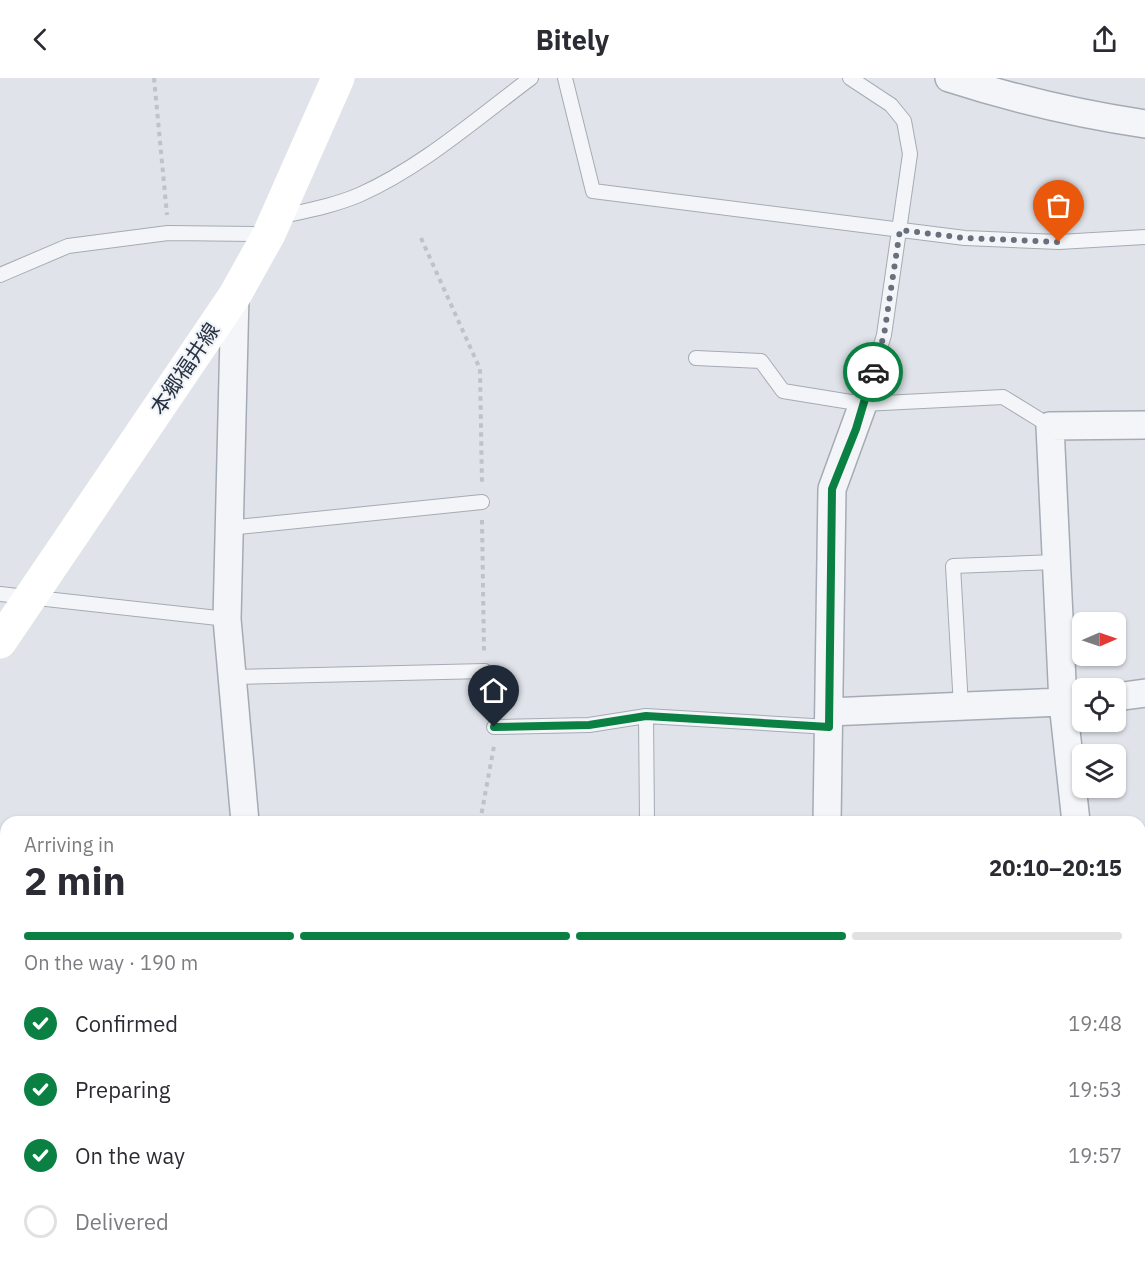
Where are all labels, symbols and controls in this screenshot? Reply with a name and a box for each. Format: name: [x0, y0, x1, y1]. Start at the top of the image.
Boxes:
text: Bitely: [536, 22, 609, 57]
icon: back: [24, 23, 57, 56]
icon: share: [1088, 23, 1121, 56]
pin: [1033, 180, 1084, 242]
icon: bag: [1042, 189, 1075, 222]
street label: 本郷福井線: [143, 317, 225, 420]
courier: [843, 342, 903, 402]
icon: car: [857, 356, 890, 389]
north arrow: [1072, 612, 1126, 666]
map controls: [1072, 612, 1126, 798]
pin: [468, 665, 519, 727]
icon: home: [477, 674, 510, 707]
button: locate: [1072, 678, 1126, 732]
button: layers: [1072, 744, 1126, 798]
text: Arriving in: [24, 831, 114, 858]
text: 20:10–20:15: [989, 853, 1122, 882]
text: 2 min: [24, 855, 126, 906]
text: On the way · 190 m: [24, 949, 198, 976]
icon: check: [24, 1007, 57, 1040]
text: Confirmed: [75, 1009, 178, 1038]
text: 19:48: [1068, 1010, 1122, 1037]
icon: check: [24, 1073, 57, 1106]
text: Preparing: [75, 1075, 170, 1104]
text: 19:53: [1068, 1076, 1122, 1103]
icon: check: [24, 1139, 57, 1172]
text: On the way: [75, 1141, 185, 1170]
text: 19:57: [1068, 1142, 1122, 1169]
text: Delivered: [75, 1207, 169, 1236]

